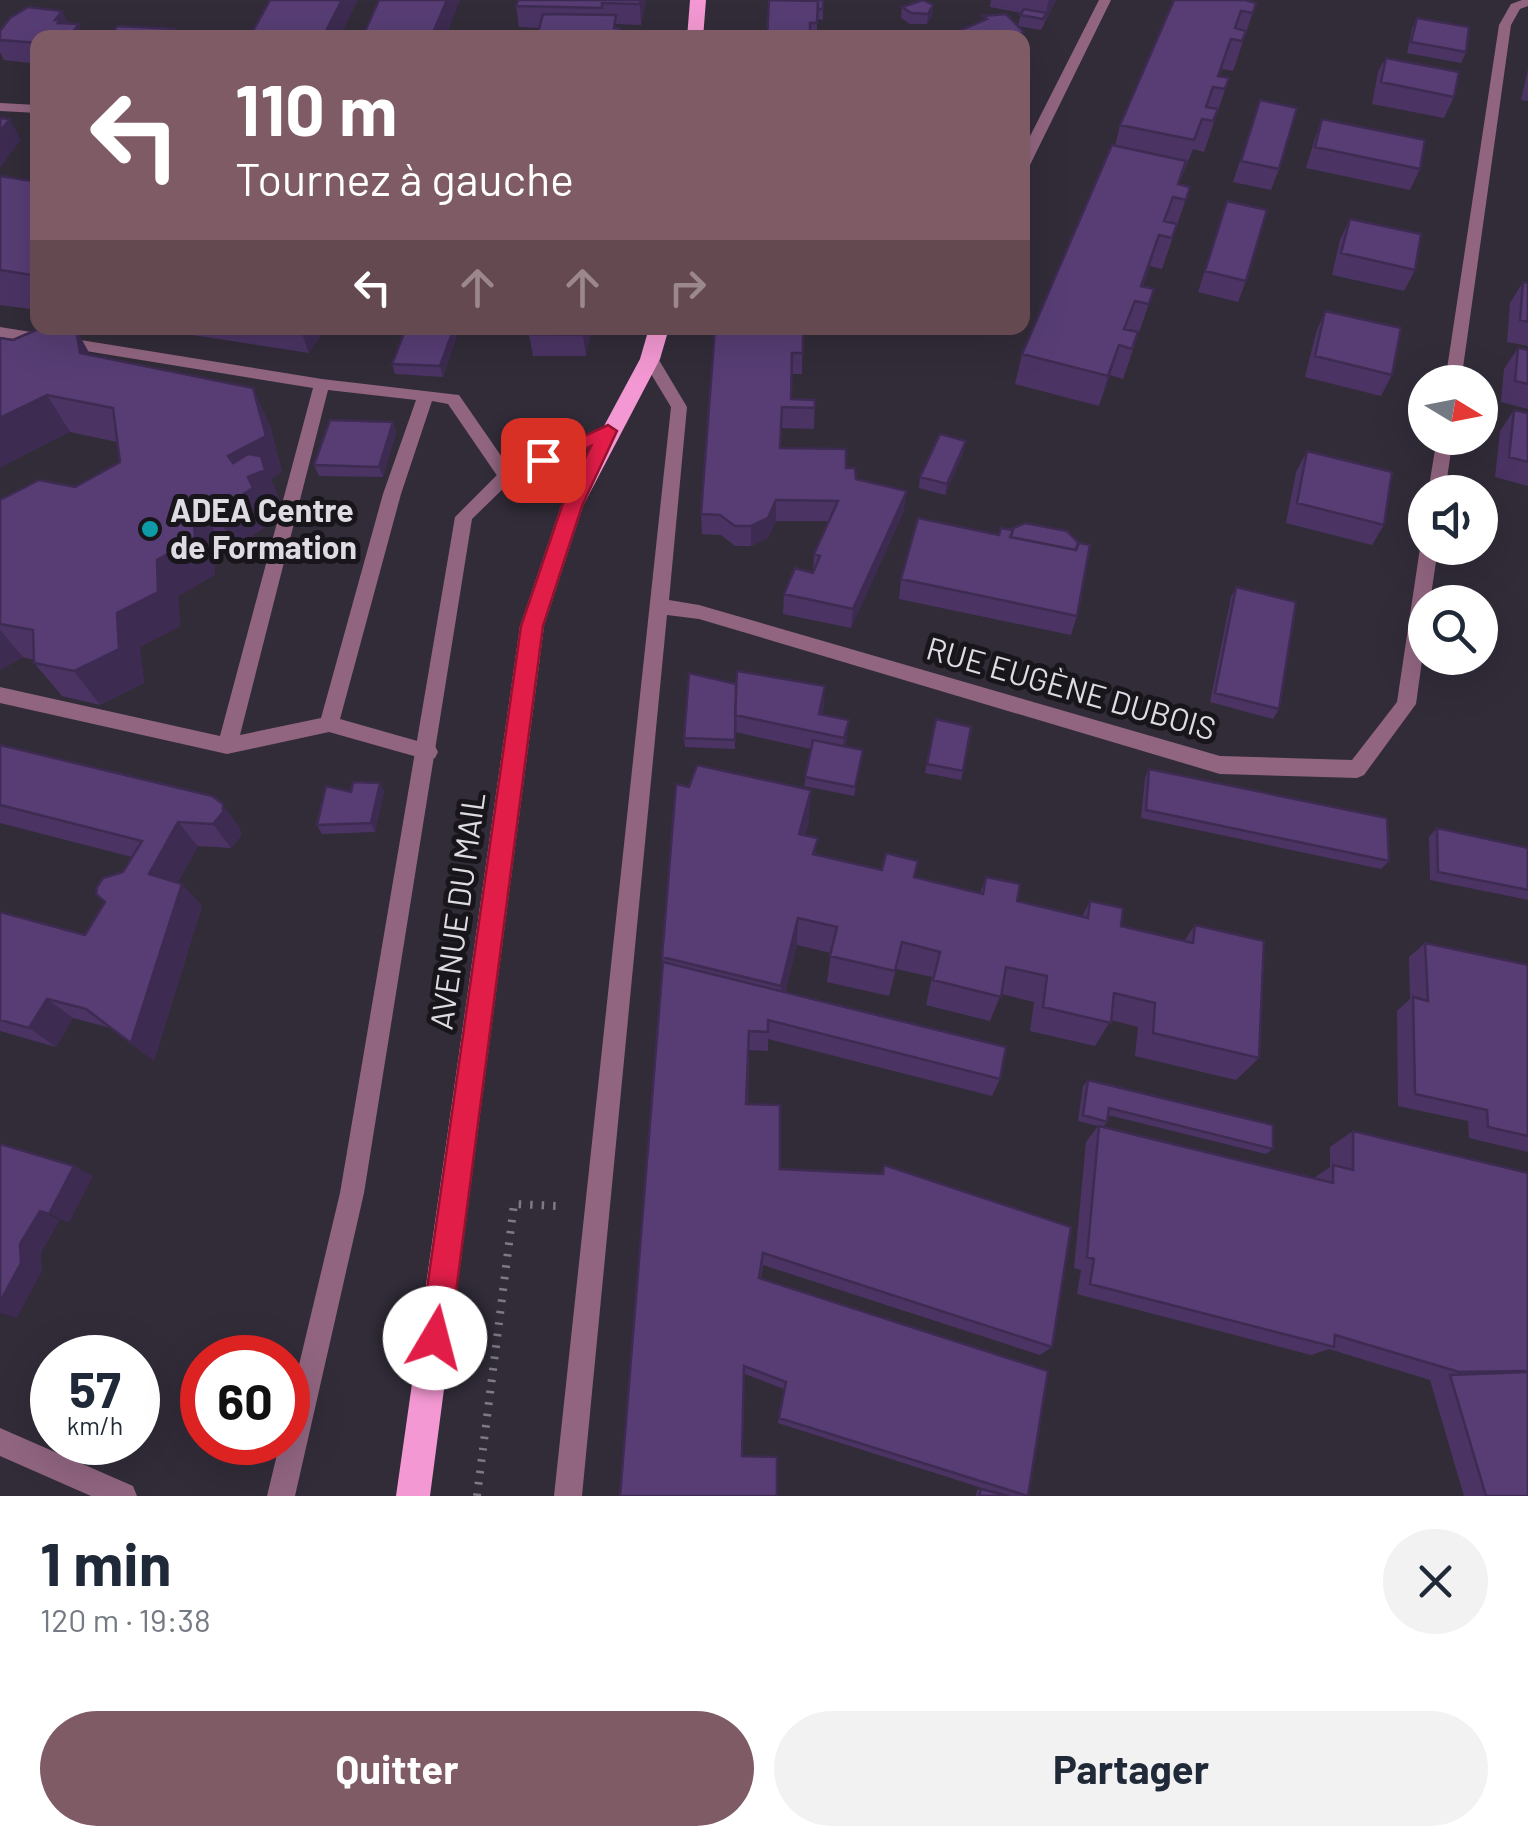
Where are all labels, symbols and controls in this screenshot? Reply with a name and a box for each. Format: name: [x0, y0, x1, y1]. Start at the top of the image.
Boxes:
text: 110 m: [235, 66, 397, 150]
icon: left: [70, 70, 200, 200]
text: Tournez à gauche: [235, 151, 574, 205]
icon: left: [345, 260, 400, 315]
icon: ahead: [450, 260, 505, 315]
icon: ahead: [555, 260, 610, 315]
icon: right: [660, 260, 715, 315]
north arrow: [1408, 365, 1498, 455]
map controls: [1408, 365, 1498, 675]
pin: [501, 418, 586, 503]
icon: arrive: [516, 433, 571, 488]
button: sound: [1408, 475, 1498, 565]
place label: ADEA Centre de Formation: [170, 490, 357, 565]
marker: ADEA Centre de Formation: [139, 518, 161, 540]
button: search: [1408, 585, 1498, 675]
street label: RUE EUGÈNE DUBOIS: [923, 628, 1221, 747]
street label: AVENUE DU MAIL: [421, 790, 491, 1032]
position arrow: [383, 1286, 487, 1390]
speed limit sign: 60: [180, 1335, 310, 1465]
text: 57: [69, 1358, 121, 1418]
text: km/h: [67, 1410, 123, 1440]
text: 1 min: [40, 1526, 171, 1598]
button: close: [1383, 1529, 1488, 1634]
text: 120 m · 19:38: [40, 1600, 211, 1638]
button: Quitter: [40, 1711, 754, 1826]
button: Partager: [774, 1711, 1488, 1826]

